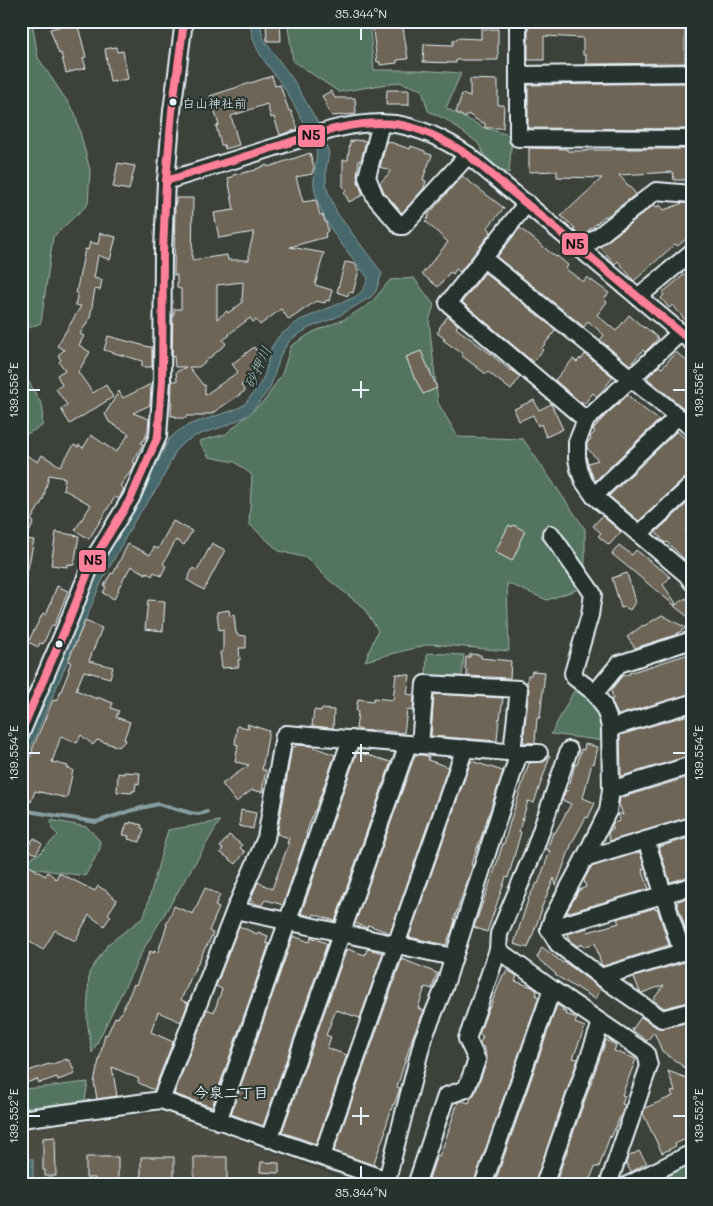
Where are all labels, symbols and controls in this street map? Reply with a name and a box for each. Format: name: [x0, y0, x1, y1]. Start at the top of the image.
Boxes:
text: 35.344°N: [335, 5, 387, 21]
place label: 白山神社前: [182, 94, 247, 111]
marker: 白山神社前: [168, 97, 178, 107]
line badge: N5: [297, 124, 326, 148]
text: N5: [302, 125, 320, 144]
line badge: N5: [561, 232, 589, 256]
text: N5: [566, 234, 584, 253]
water label: 砂押川: [238, 342, 276, 392]
text: 139.556°E: [5, 362, 21, 418]
text: 139.556°E: [690, 362, 706, 418]
line badge: N5: [78, 549, 107, 573]
text: N5: [84, 550, 102, 569]
unlabelled marker: [54, 639, 64, 649]
text: 139.554°E: [5, 725, 21, 781]
text: 139.554°E: [690, 725, 706, 781]
district label: 今泉二丁目: [193, 1082, 269, 1102]
text: 139.552°E: [5, 1088, 21, 1144]
text: 139.552°E: [690, 1088, 706, 1144]
text: 35.344°N: [335, 1184, 387, 1200]

